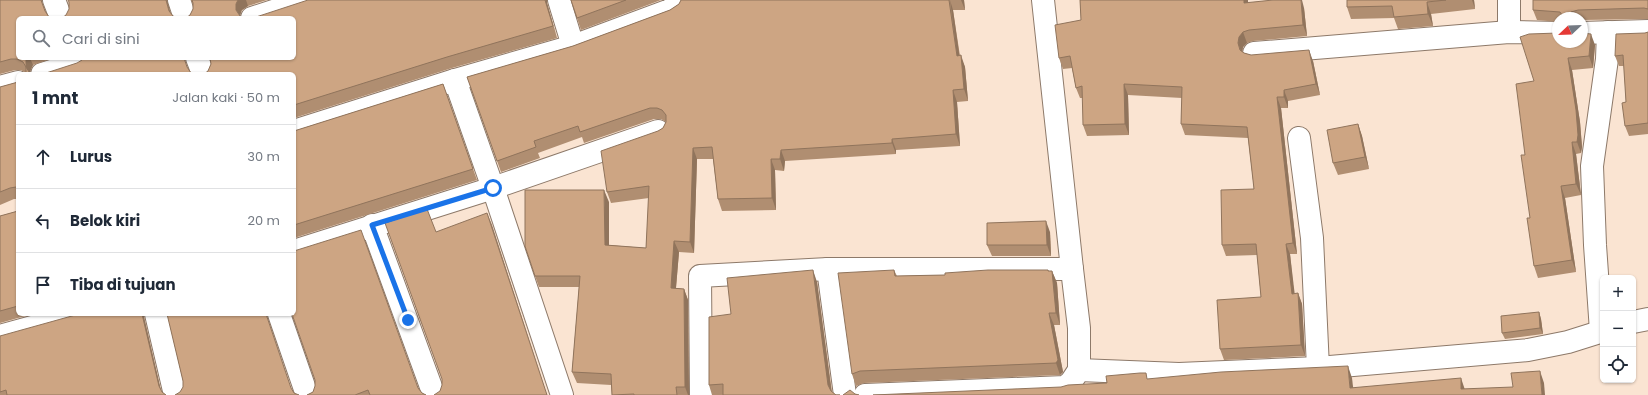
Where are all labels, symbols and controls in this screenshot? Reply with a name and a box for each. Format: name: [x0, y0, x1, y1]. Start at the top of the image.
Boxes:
north arrow: [1552, 12, 1588, 48]
search box: [16, 16, 296, 60]
icon: search: [30, 27, 52, 49]
text: Cari di sini: [62, 28, 140, 49]
text: 1 mnt: [32, 86, 78, 110]
text: Jalan kaki · 50 m: [172, 88, 280, 107]
icon: ahead: [32, 146, 54, 168]
text: Lurus: [70, 146, 112, 167]
text: 30 m: [247, 147, 280, 166]
route start: [484, 179, 502, 197]
icon: left: [32, 210, 54, 232]
text: Belok kiri: [70, 210, 140, 231]
text: 20 m: [247, 211, 280, 230]
icon: arrive: [32, 274, 54, 296]
text: Tiba di tujuan: [70, 274, 176, 295]
map controls: [1600, 275, 1636, 383]
button: +: [1600, 275, 1636, 311]
route end: [399, 311, 417, 329]
button: −: [1600, 311, 1636, 347]
button: locate: [1600, 347, 1636, 383]

